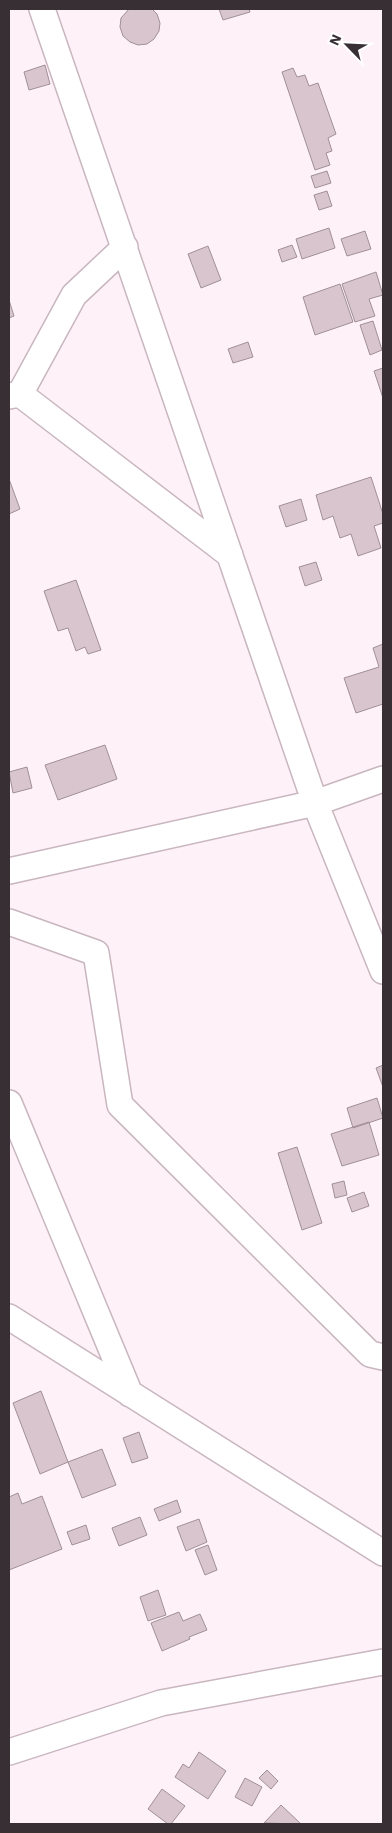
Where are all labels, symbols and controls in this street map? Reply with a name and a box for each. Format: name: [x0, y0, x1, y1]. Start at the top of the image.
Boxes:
north arrow: [322, 20, 372, 70]
text: N: [326, 32, 345, 48]

